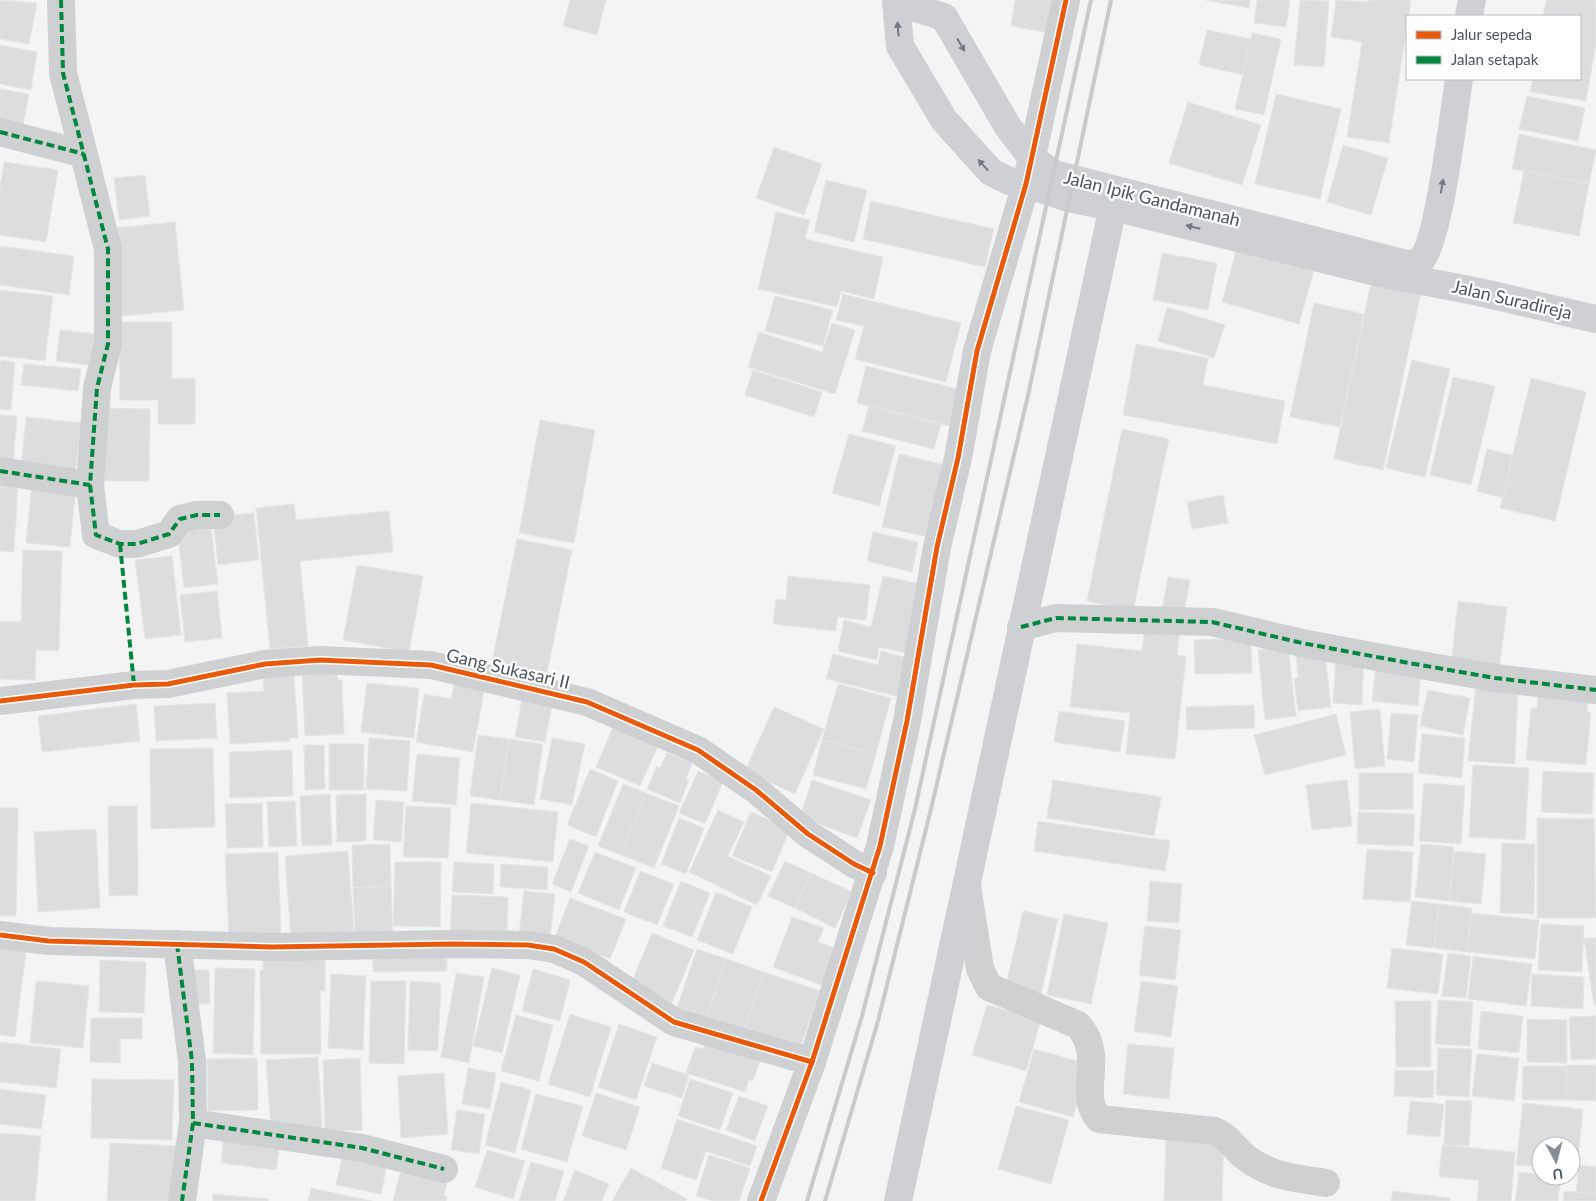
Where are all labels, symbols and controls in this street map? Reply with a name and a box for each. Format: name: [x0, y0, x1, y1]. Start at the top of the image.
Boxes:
legend: [1406, 15, 1581, 80]
one-way arrow: [894, 21, 902, 37]
text: Jalur sepeda: [1451, 25, 1532, 43]
one-way arrow: [957, 39, 966, 52]
text: Jalan setapak: [1451, 50, 1539, 68]
one-way arrow: [977, 159, 989, 171]
street label: Jalan Ipik Gandamanah: [1062, 165, 1243, 231]
one-way arrow: [1438, 177, 1446, 193]
one-way arrow: [1185, 223, 1200, 231]
street label: Jalan Suradireja: [1450, 275, 1574, 324]
street label: Gang Sukasari II: [444, 643, 572, 693]
north arrow: [1531, 1136, 1581, 1186]
text: U: [1551, 1165, 1564, 1183]

